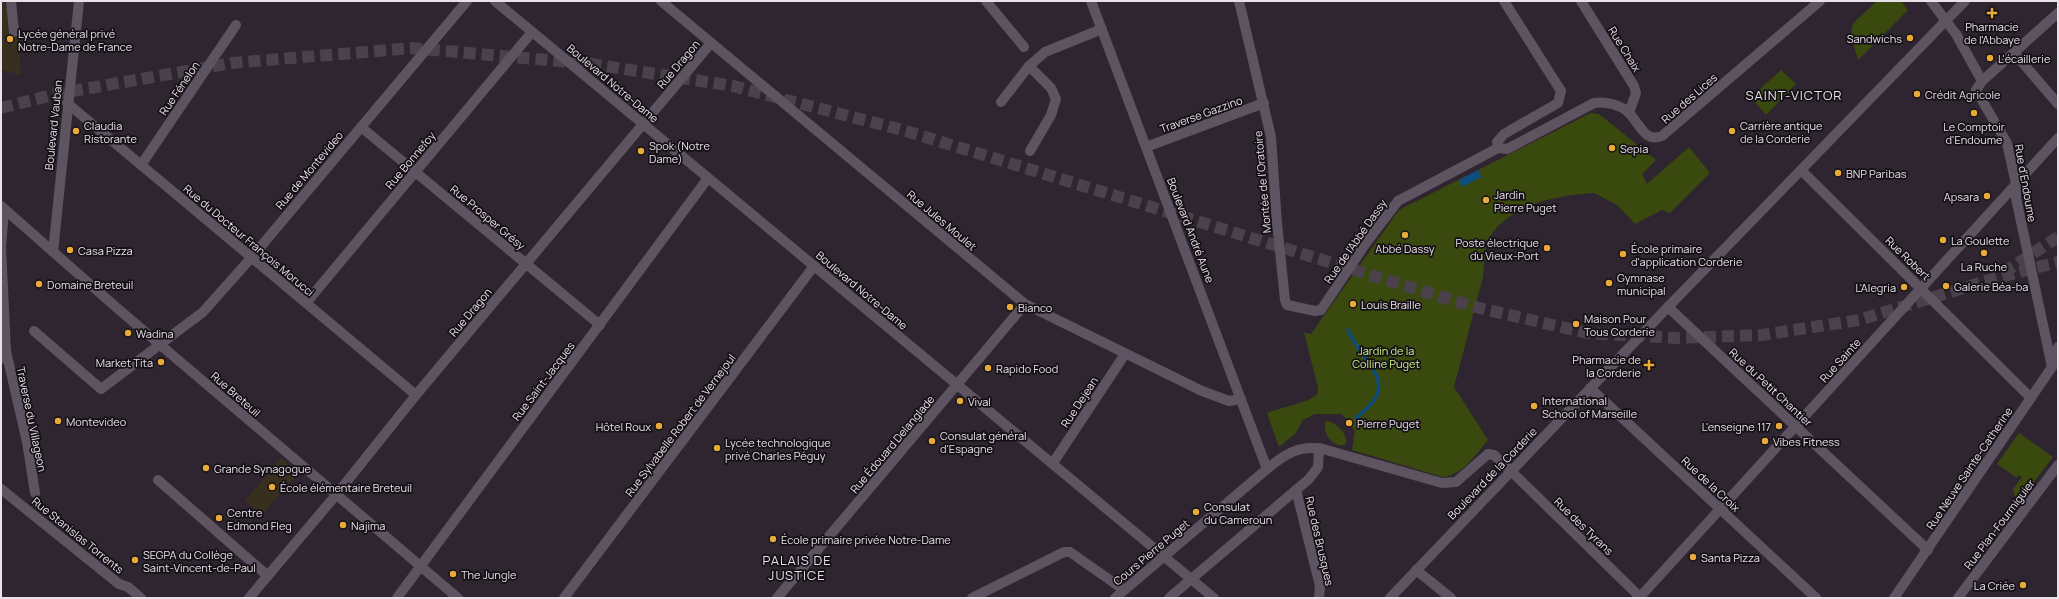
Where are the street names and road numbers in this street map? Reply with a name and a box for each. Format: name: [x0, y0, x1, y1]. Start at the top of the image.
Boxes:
street label: Rue Chaix: [1605, 23, 1645, 75]
street label: Rue Dragon: [653, 37, 703, 91]
street label: Boulevard Notre-Dame: [564, 40, 662, 126]
street label: Rue Fénelon: [155, 58, 203, 118]
street label: Rue des Lices: [1658, 69, 1720, 126]
street label: Boulevard Vauban: [41, 79, 65, 171]
street label: Traverse Gazzino: [1158, 92, 1245, 136]
street label: Rue de Montevideo: [272, 127, 346, 212]
street label: Rue Bonnefoy: [382, 128, 439, 192]
street label: Montée de l'Oratoire: [1250, 130, 1274, 234]
street label: Rue d'Endoume: [2012, 143, 2040, 224]
street label: Boulevard André Aune: [1164, 175, 1218, 285]
street label: Rue du Docteur François Morucci: [181, 181, 317, 299]
street label: Rue Prosper Grésy: [447, 181, 529, 253]
street label: Rue Jules Moulet: [904, 186, 980, 254]
street label: Rue de l'Abbé Dassy: [1320, 196, 1390, 286]
street label: Rue Robert: [1882, 233, 1934, 283]
street label: Boulevard Notre-Dame: [813, 247, 911, 333]
street label: Rue Dragon: [445, 285, 495, 339]
street label: Rue Sainte: [1816, 334, 1864, 385]
street label: Rue Saint-Jacques: [508, 338, 578, 424]
street label: Rue du Petit Chantier: [1726, 345, 1816, 429]
street label: Rue Sylvabelle Robert de Vernejoul: [621, 351, 739, 499]
street label: Traverse du Villageon: [14, 365, 50, 473]
street label: Rue Breteuil: [208, 368, 264, 420]
street label: Rue Dejean: [1057, 374, 1101, 430]
street label: Rue Édouard Delanglade: [846, 391, 938, 496]
street label: Rue Neuve Sainte-Catherine: [1922, 403, 2016, 532]
street label: Boulevard de la Corderie: [1444, 423, 1540, 522]
street label: Rue de la Croix: [1679, 453, 1744, 515]
street label: Rue Plan-Fourmiguier: [1960, 476, 2038, 572]
street label: Rue Stanislas Torrents: [29, 493, 127, 577]
street label: Rue des Tyrans: [1551, 494, 1617, 558]
street label: Rue des Brusques: [1302, 495, 1338, 587]
street label: Cours Pierre Puget: [1110, 516, 1192, 588]

